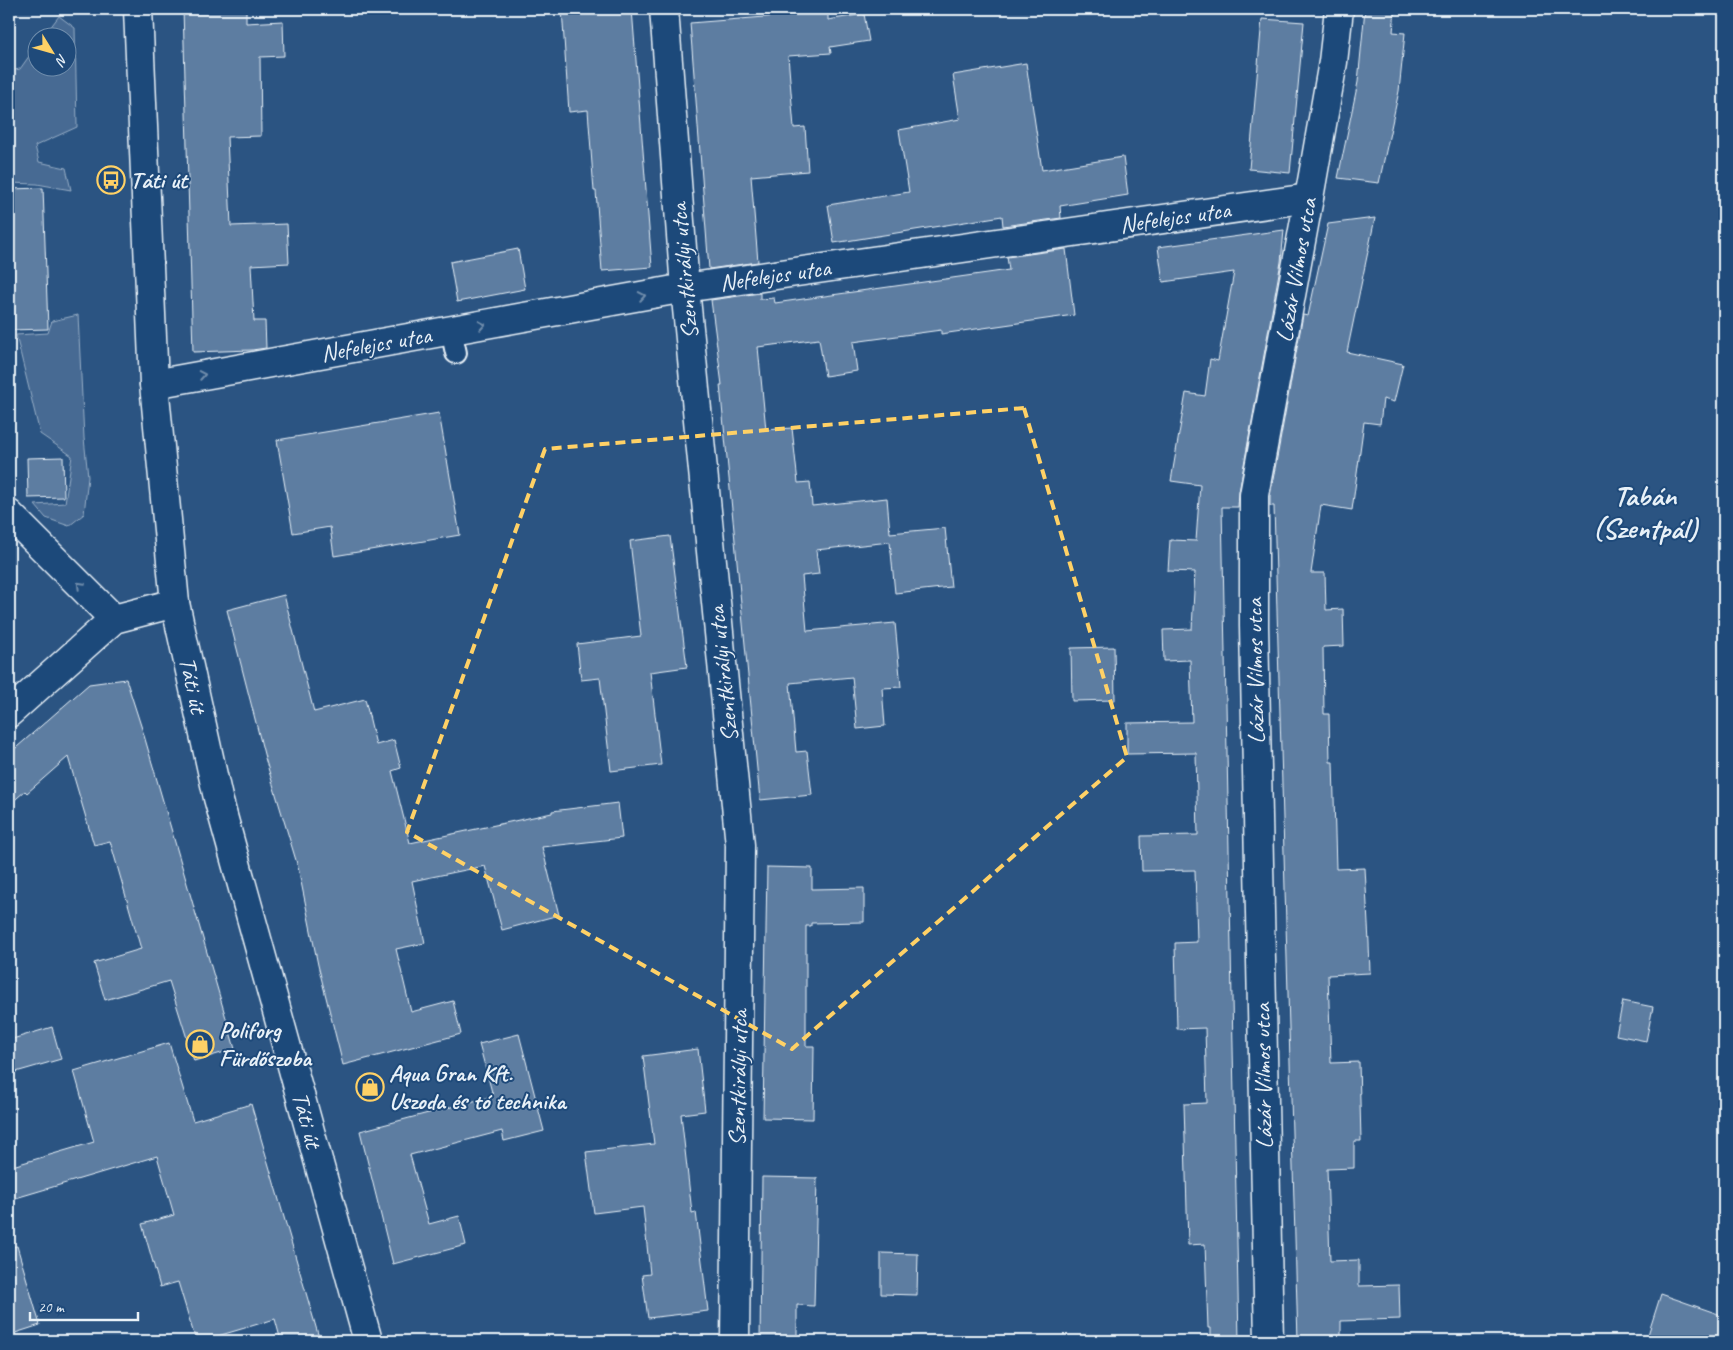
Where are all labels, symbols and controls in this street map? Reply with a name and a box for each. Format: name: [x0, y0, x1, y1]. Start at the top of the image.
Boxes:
north arrow: [28, 28, 78, 78]
text: N: [51, 51, 71, 70]
bus stop icon: Táti út: [96, 165, 126, 195]
place label: Táti út: [130, 165, 190, 195]
street label: Nefelejcs utca: [1118, 194, 1234, 240]
street label: Lázár Vilmos utca: [1269, 194, 1324, 344]
street label: Szentkirályi utca: [663, 200, 705, 340]
street label: Nefelejcs utca: [718, 252, 834, 298]
one-way arrow: [638, 291, 647, 301]
street label: Nefelejcs utca: [319, 319, 435, 368]
one-way arrow: [478, 320, 487, 330]
one-way arrow: [197, 371, 206, 381]
district label: Tabán (Szentpál): [1593, 477, 1700, 547]
one-way arrow: [76, 582, 85, 591]
street label: Lázár Vilmos utca: [1239, 596, 1271, 744]
street label: Szentkirályi utca: [701, 602, 745, 743]
street label: Táti út: [172, 654, 214, 718]
street label: Lázár Vilmos utca: [1247, 1001, 1279, 1149]
street label: Szentkirályi utca: [722, 1007, 754, 1146]
place label: Poliforg Fürdőszoba: [219, 1015, 313, 1073]
shop icon: Poliforg Fürdőszoba: [185, 1029, 215, 1059]
place label: Aqua Gran Kft. Uszoda és tó technika: [389, 1058, 567, 1116]
shop icon: Aqua Gran Kft. Uszoda és tó technika: [355, 1072, 385, 1102]
street label: Táti út: [285, 1089, 329, 1153]
scale bar: [30, 1290, 138, 1322]
text: 20 m: [38, 1298, 65, 1317]

